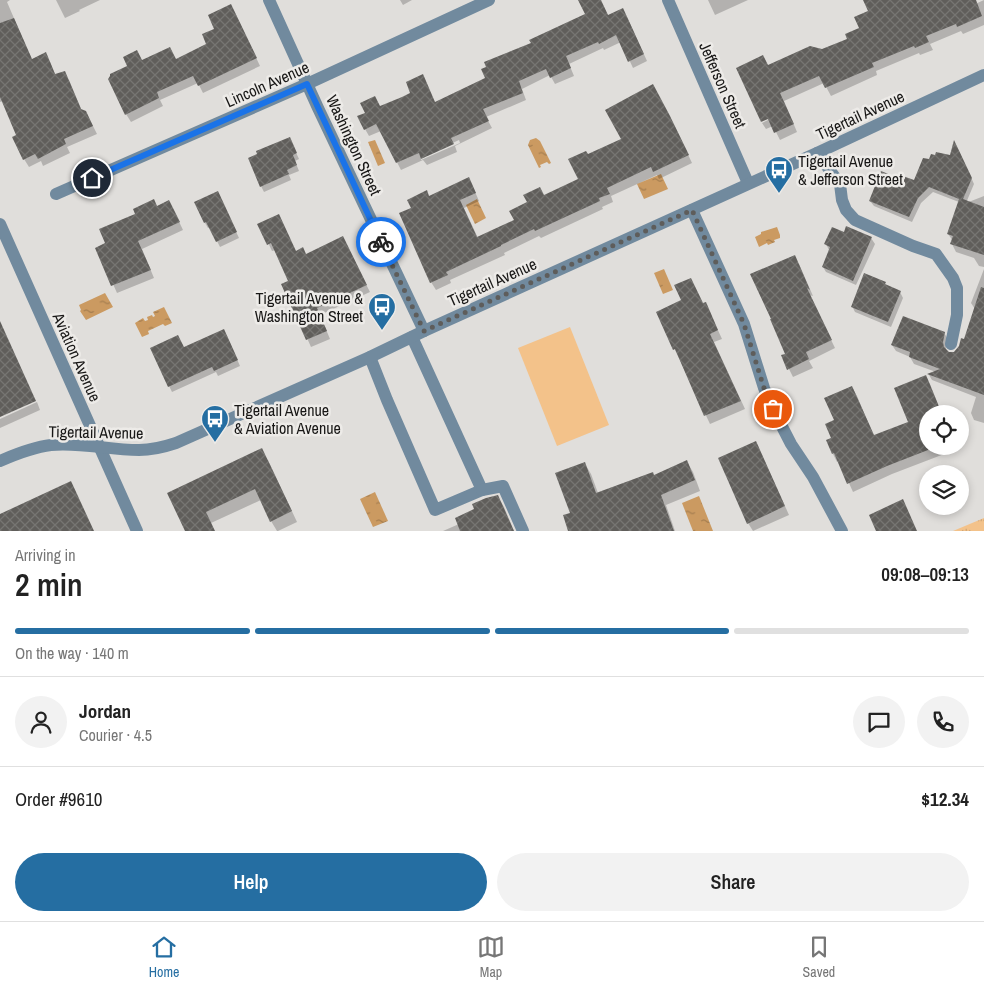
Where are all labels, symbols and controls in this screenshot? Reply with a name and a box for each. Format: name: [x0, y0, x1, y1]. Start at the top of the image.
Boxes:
street label: Jefferson Street: [694, 38, 752, 132]
street label: Lincoln Avenue: [222, 56, 312, 112]
street label: Tigertail Avenue: [812, 85, 908, 145]
street label: Washington Street: [321, 91, 387, 199]
place label: Tigertail Avenue & Jefferson Street: [798, 150, 903, 190]
bus stop icon: Tigertail Avenue & Jefferson Street: [764, 155, 794, 194]
pin: [71, 157, 113, 199]
icon: home: [78, 164, 106, 192]
courier: [356, 217, 406, 267]
icon: bike: [367, 228, 395, 256]
street label: Tigertail Avenue: [444, 253, 540, 311]
place label: Tigertail Avenue & Washington Street: [255, 287, 363, 327]
bus stop icon: Tigertail Avenue & Washington Street: [367, 292, 397, 331]
street label: Aviation Avenue: [47, 308, 106, 405]
pin: [752, 388, 794, 430]
icon: bag: [759, 395, 787, 423]
place label: Tigertail Avenue & Aviation Avenue: [234, 399, 341, 439]
bus stop icon: Tigertail Avenue & Aviation Avenue: [200, 404, 230, 443]
map controls: [919, 405, 969, 515]
button: locate: [919, 405, 969, 455]
street label: Tigertail Avenue: [48, 420, 144, 444]
button: layers: [919, 465, 969, 515]
text: Arriving in: [15, 544, 76, 566]
text: 09:08–09:13: [881, 561, 969, 587]
text: 2 min: [15, 563, 83, 606]
text: On the way · 140 m: [15, 642, 129, 664]
button: person: [15, 696, 67, 748]
button: chat: [853, 696, 905, 748]
button: phone: [917, 696, 969, 748]
text: Jordan: [79, 698, 131, 724]
text: Courier · 4.5: [79, 724, 152, 746]
text: Order #9610: [15, 786, 102, 812]
text: $12.34: [921, 786, 969, 812]
button: Help: [15, 853, 487, 911]
button: Share: [497, 853, 969, 911]
tab: Home: [149, 933, 179, 981]
tab: Map: [477, 933, 505, 981]
tab: Saved: [803, 933, 835, 981]

